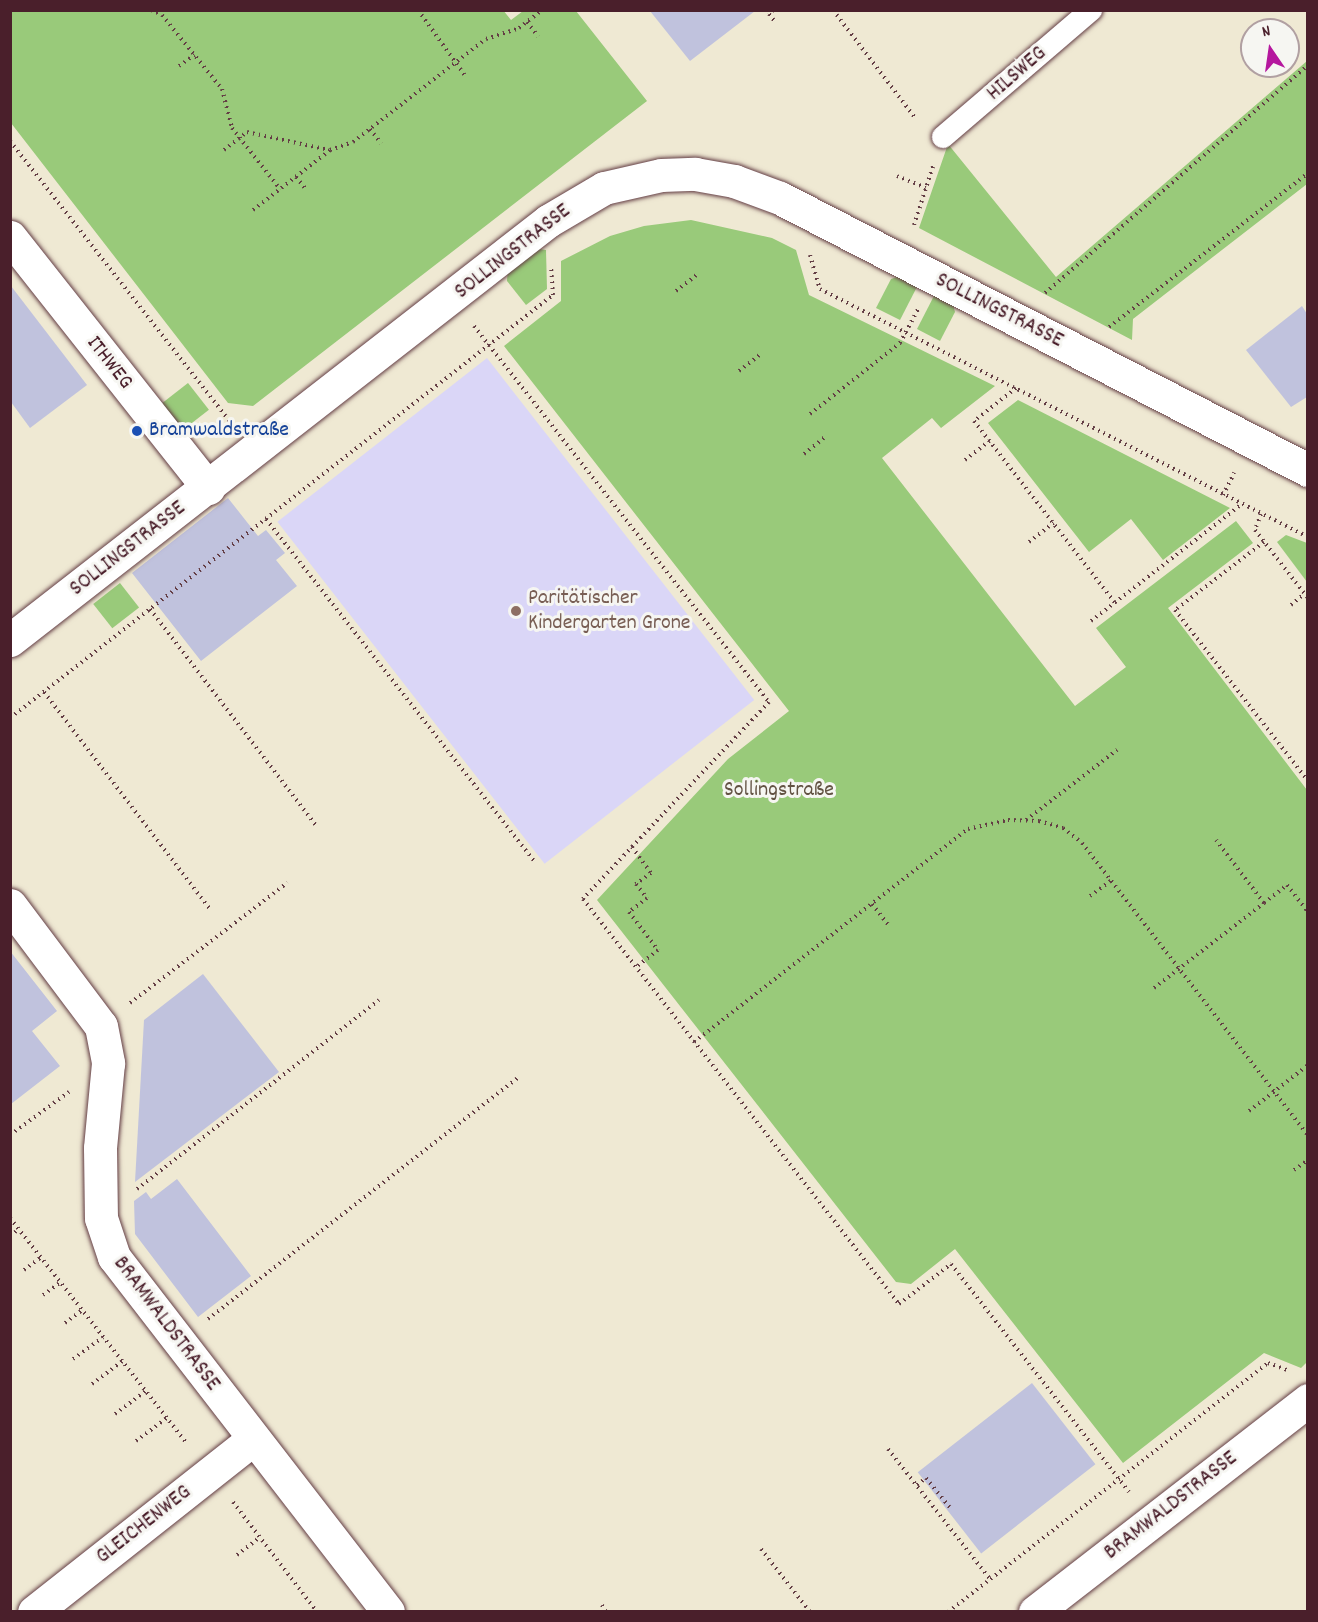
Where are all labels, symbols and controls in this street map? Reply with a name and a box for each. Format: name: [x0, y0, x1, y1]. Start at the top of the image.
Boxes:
north arrow: [1240, 18, 1300, 78]
text: N: [1260, 20, 1273, 44]
street label: HILSWEG: [982, 41, 1052, 107]
street label: SOLLINGSTRASSE: [450, 199, 576, 305]
street label: SOLLINGSTRASSE: [931, 268, 1067, 354]
street label: ITHWEG: [80, 331, 138, 395]
place label: Bramwaldstraße: [149, 418, 289, 444]
marker: Bramwaldstraße: [130, 424, 144, 438]
street label: SOLLINGSTRASSE: [65, 496, 191, 602]
place label: Paritätischer Kindergarten Grone: [528, 585, 691, 636]
marker: Paritätischer Kindergarten Grone: [509, 604, 523, 618]
park label: Sollingstraße: [724, 778, 834, 804]
street label: BRAMWALDSTRASSE: [107, 1252, 225, 1396]
street label: BRAMWALDSTRASSE: [1099, 1446, 1243, 1566]
street label: GLEICHENWEG: [91, 1480, 197, 1570]

